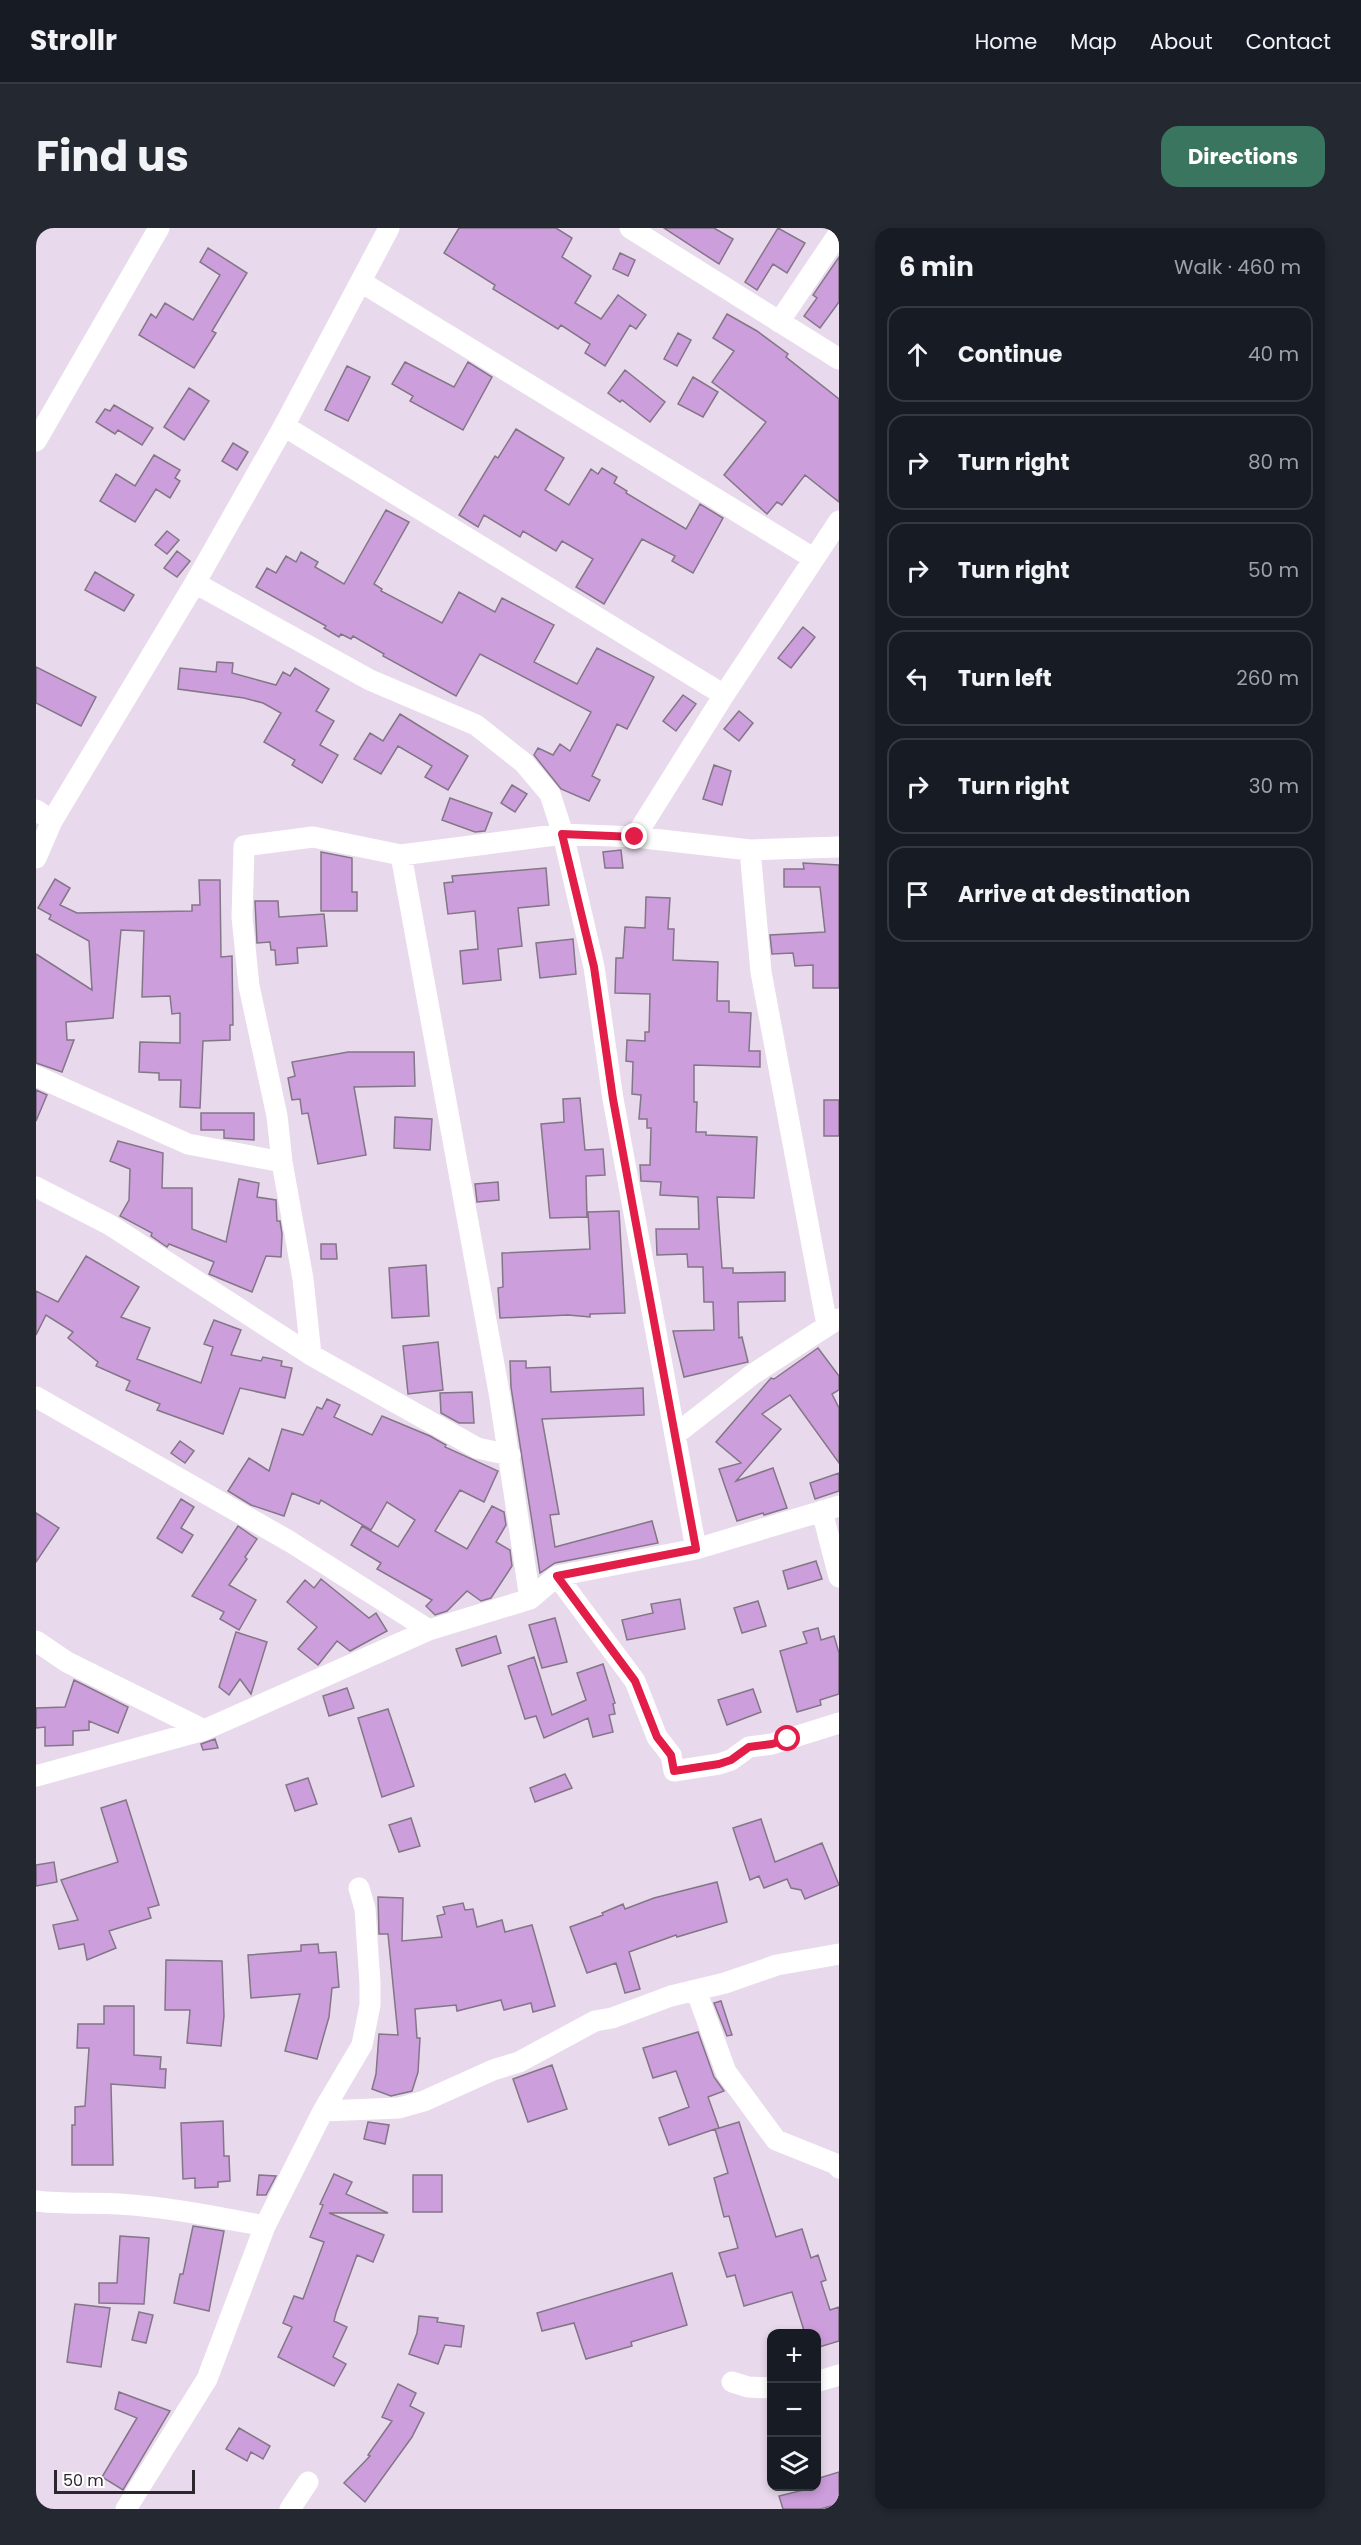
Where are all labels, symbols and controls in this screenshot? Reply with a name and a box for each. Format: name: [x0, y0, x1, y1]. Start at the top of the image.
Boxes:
text: Strollr: [30, 21, 117, 60]
text: Home: [975, 27, 1037, 56]
text: Map: [1070, 27, 1117, 56]
text: About: [1150, 27, 1213, 56]
text: Contact: [1246, 27, 1331, 56]
button: Directions: [1161, 126, 1325, 187]
text: Find us: [36, 127, 189, 186]
text: 6 min: [899, 249, 974, 285]
text: Walk · 460 m: [1174, 253, 1301, 281]
icon: ahead: [901, 338, 934, 371]
text: Continue: [958, 339, 1062, 370]
text: 40 m: [1248, 340, 1299, 368]
icon: right: [901, 446, 934, 479]
text: Turn right: [958, 447, 1069, 478]
text: 80 m: [1248, 448, 1299, 476]
icon: right: [901, 554, 934, 587]
text: Turn right: [958, 555, 1069, 586]
text: 50 m: [1248, 556, 1299, 584]
icon: left: [901, 662, 934, 695]
text: Turn left: [958, 663, 1052, 694]
text: 260 m: [1236, 664, 1299, 692]
icon: right: [901, 770, 934, 803]
text: Turn right: [958, 771, 1069, 802]
text: 30 m: [1249, 772, 1299, 800]
route end: [621, 823, 647, 849]
icon: arrive: [901, 878, 934, 911]
text: Arrive at destination: [958, 879, 1190, 910]
route start: [774, 1725, 800, 1751]
map controls: [767, 2329, 821, 2491]
button: +: [767, 2329, 821, 2383]
button: −: [767, 2383, 821, 2437]
button: layers: [767, 2437, 821, 2491]
scale bar: [54, 2467, 195, 2494]
text: 50 m: [63, 2469, 104, 2492]

